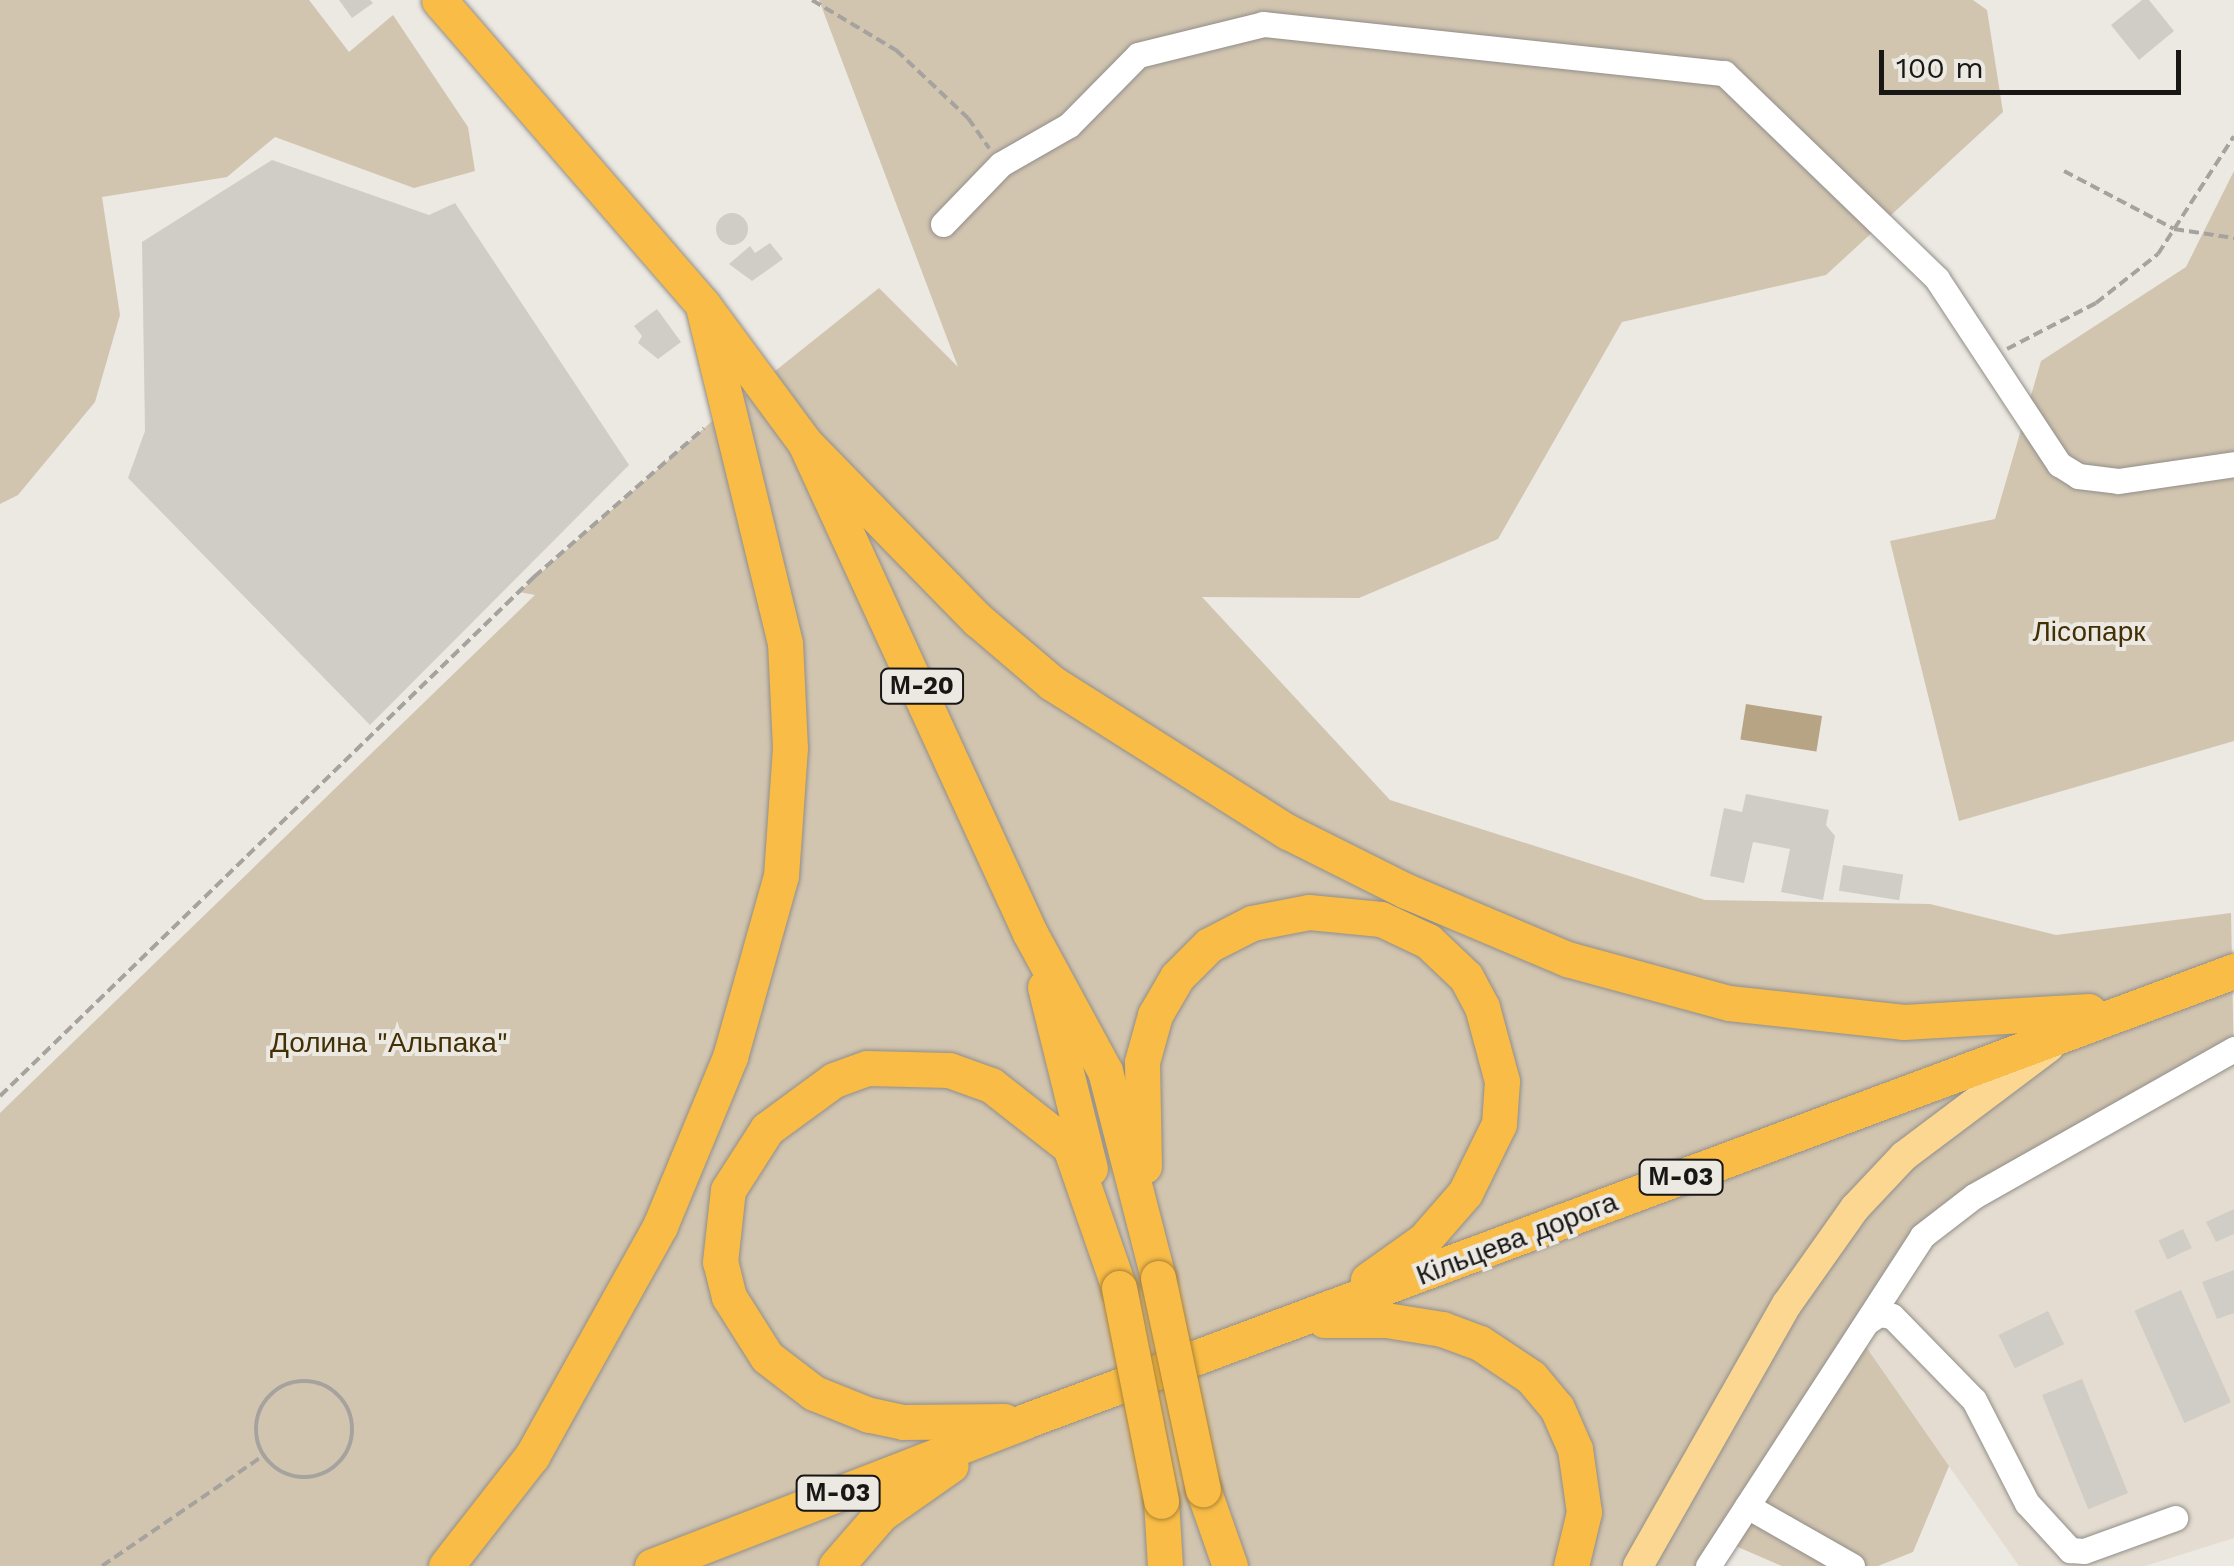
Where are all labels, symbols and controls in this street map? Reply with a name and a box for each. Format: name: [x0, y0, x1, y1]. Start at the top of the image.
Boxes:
scale bar: [1884, 30, 2186, 92]
text: 100 m: [1896, 50, 1984, 85]
park label: Лісопарк: [2032, 615, 2146, 649]
road number: М-20: [880, 666, 964, 706]
park label: Долина "Альпака": [270, 1026, 508, 1060]
road number: М-03: [1638, 1157, 1724, 1197]
street label: Кільцева дорога: [1412, 1185, 1622, 1293]
road number: М-03: [796, 1473, 880, 1513]

